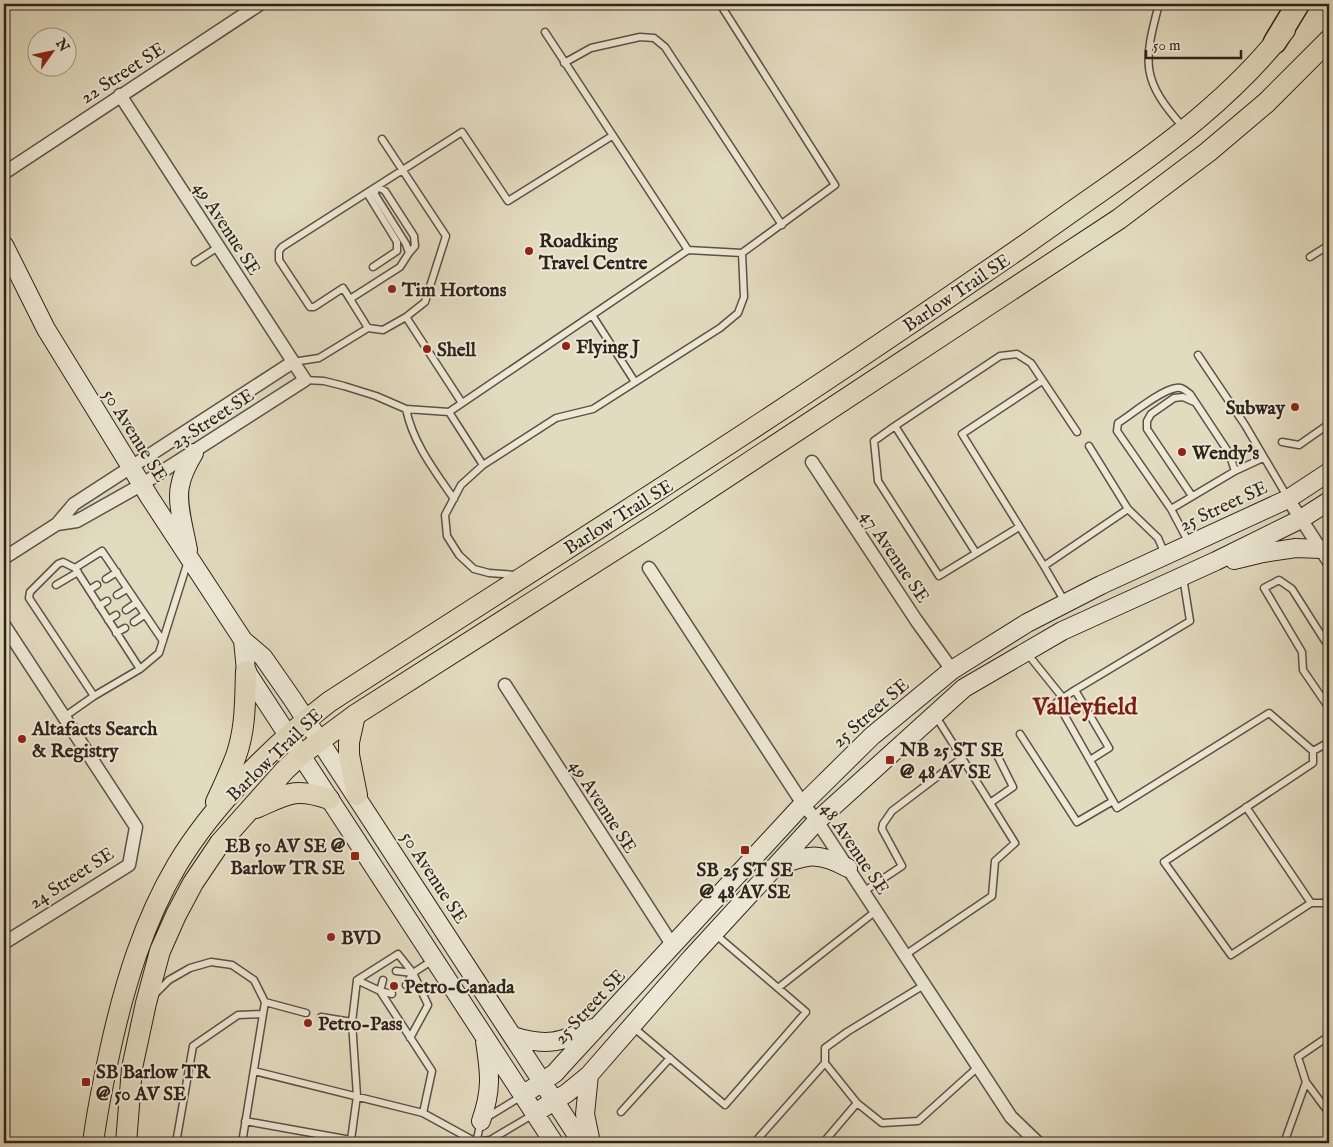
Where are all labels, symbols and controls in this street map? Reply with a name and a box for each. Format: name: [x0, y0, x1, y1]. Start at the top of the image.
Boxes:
north arrow: [28, 28, 78, 78]
scale bar: [1146, 28, 1240, 60]
text: N: [51, 35, 73, 55]
text: 50 m: [1153, 36, 1181, 55]
street label: 22 Street SE: [76, 37, 170, 110]
street label: 49 Avenue SE: [187, 178, 265, 280]
place label: Roadking Travel Centre: [538, 230, 648, 276]
marker: Roadking Travel Centre: [523, 245, 535, 257]
street label: Barlow Trail SE: [899, 249, 1015, 338]
place label: Tim Hortons: [401, 279, 507, 303]
marker: Tim Hortons: [386, 283, 398, 295]
place label: Flying J: [576, 336, 640, 360]
place label: Shell: [437, 339, 477, 363]
marker: Flying J: [560, 340, 572, 352]
marker: Shell: [421, 343, 433, 355]
street label: 23 Street SE: [167, 384, 259, 455]
street label: 50 Avenue SE: [96, 385, 172, 487]
place label: Subway: [1226, 397, 1286, 421]
marker: Subway: [1289, 401, 1301, 413]
place label: Wendy's: [1191, 442, 1260, 466]
marker: Wendy's: [1176, 446, 1188, 458]
street label: Barlow Trail SE: [560, 475, 678, 561]
street label: 25 Street SE: [1176, 476, 1272, 538]
street label: 47 Avenue SE: [855, 506, 934, 608]
street label: 25 Street SE: [828, 674, 915, 753]
district label: Valleyfield: [1032, 692, 1139, 723]
street label: Barlow Trail SE: [222, 704, 328, 807]
place label: Altafacts Search & Registry: [31, 718, 158, 764]
marker: Altafacts Search & Registry: [16, 733, 28, 745]
place label: NB 25 ST SE @ 48 AV SE: [899, 739, 1004, 785]
marker: NB 25 ST SE @ 48 AV SE: [884, 754, 896, 766]
street label: 49 Avenue SE: [563, 756, 641, 858]
street label: 48 Avenue SE: [815, 798, 894, 900]
street label: 50 Avenue SE: [395, 827, 472, 929]
place label: EB 50 AV SE @ Barlow TR SE: [225, 835, 346, 881]
street label: 24 Street SE: [25, 842, 119, 915]
marker: SB 25 ST SE @ 48 AV SE: [739, 844, 751, 856]
marker: EB 50 AV SE @ Barlow TR SE: [349, 850, 361, 862]
place label: SB 25 ST SE @ 48 AV SE: [697, 859, 793, 905]
place label: BVD: [341, 927, 381, 951]
marker: BVD: [325, 931, 337, 943]
street label: 25 Street SE: [550, 965, 631, 1050]
place label: Petro-Canada: [404, 976, 515, 1000]
marker: Petro-Canada: [388, 980, 400, 992]
place label: Petro-Pass: [318, 1013, 403, 1037]
marker: Petro-Pass: [302, 1017, 314, 1029]
place label: SB Barlow TR @ 50 AV SE: [96, 1061, 212, 1107]
marker: SB Barlow TR @ 50 AV SE: [80, 1076, 92, 1088]

